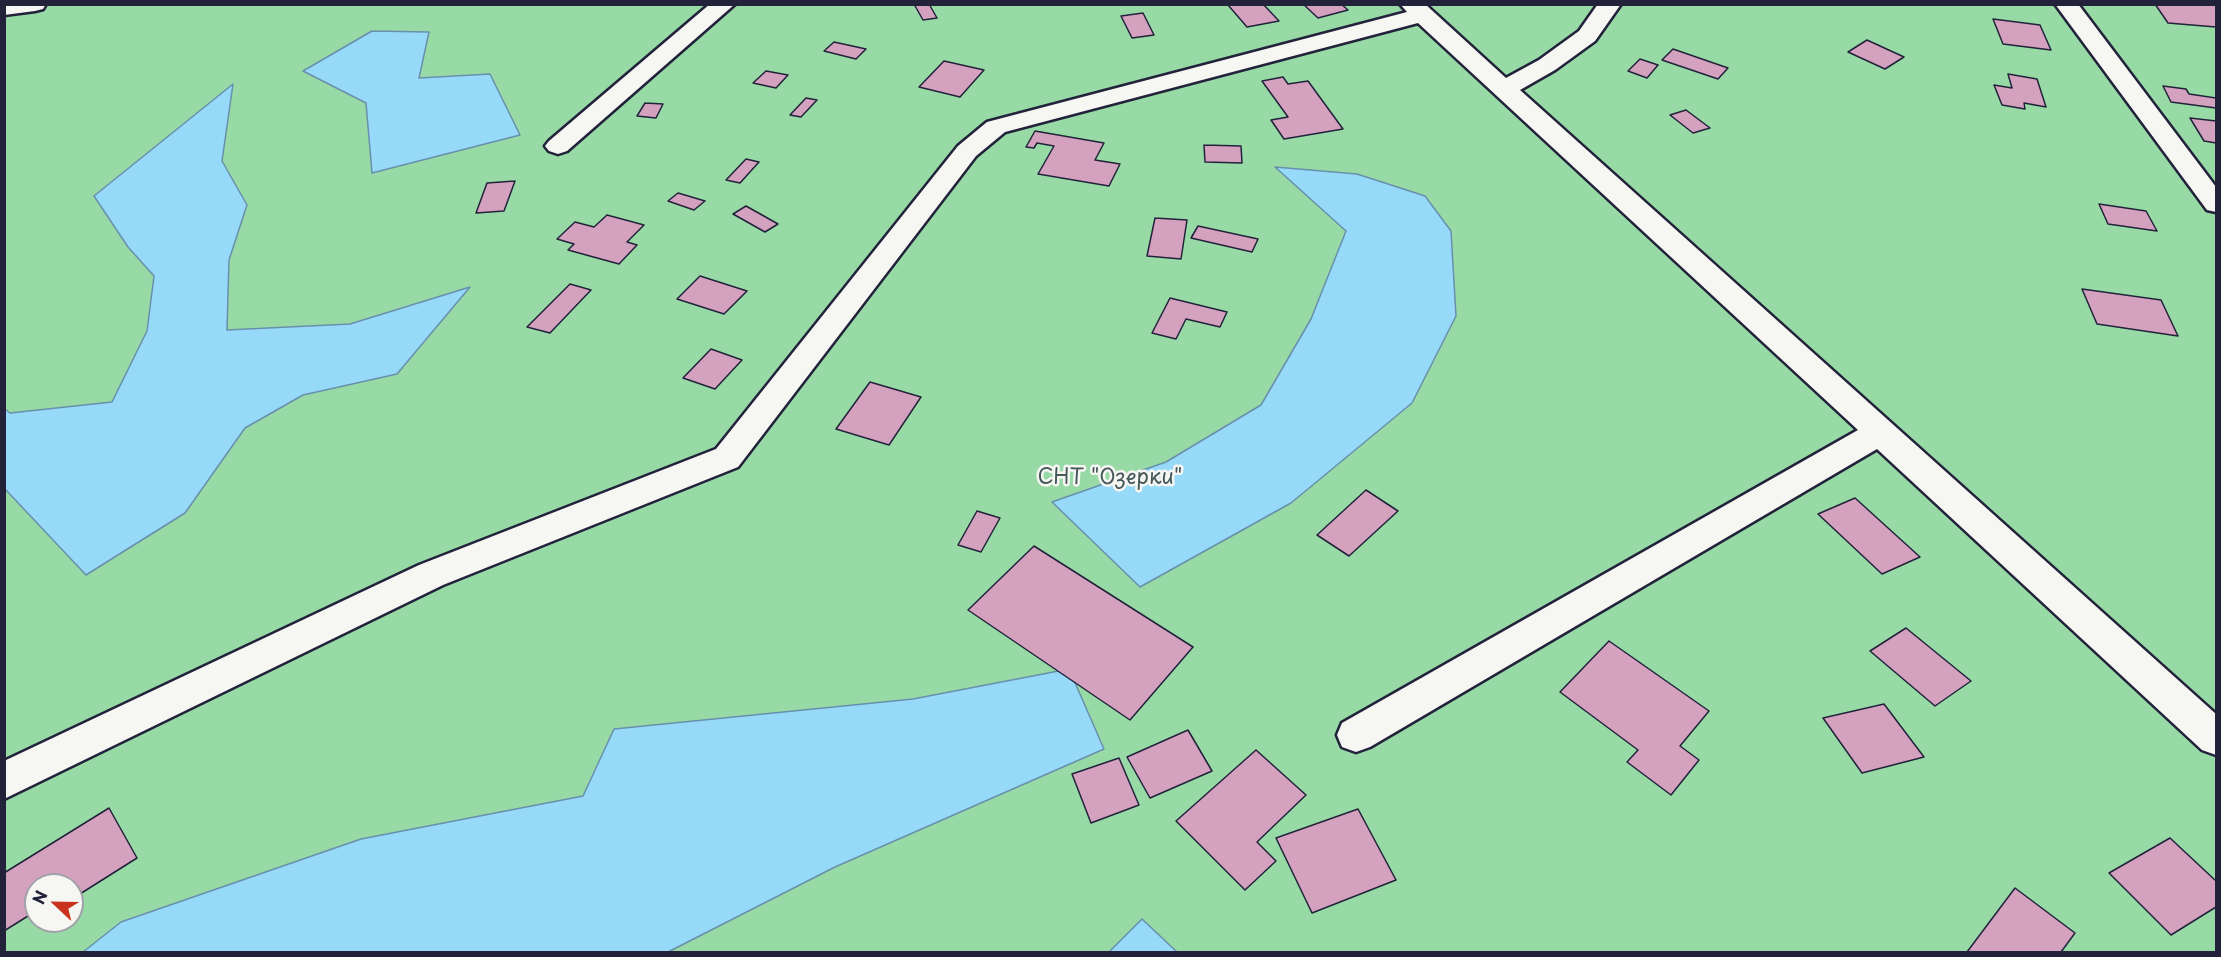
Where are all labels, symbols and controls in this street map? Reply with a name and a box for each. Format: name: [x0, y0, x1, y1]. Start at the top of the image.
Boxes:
park label: СНТ "Озерки": [1038, 465, 1182, 491]
north arrow: [24, 873, 84, 933]
text: N: [26, 887, 53, 907]

